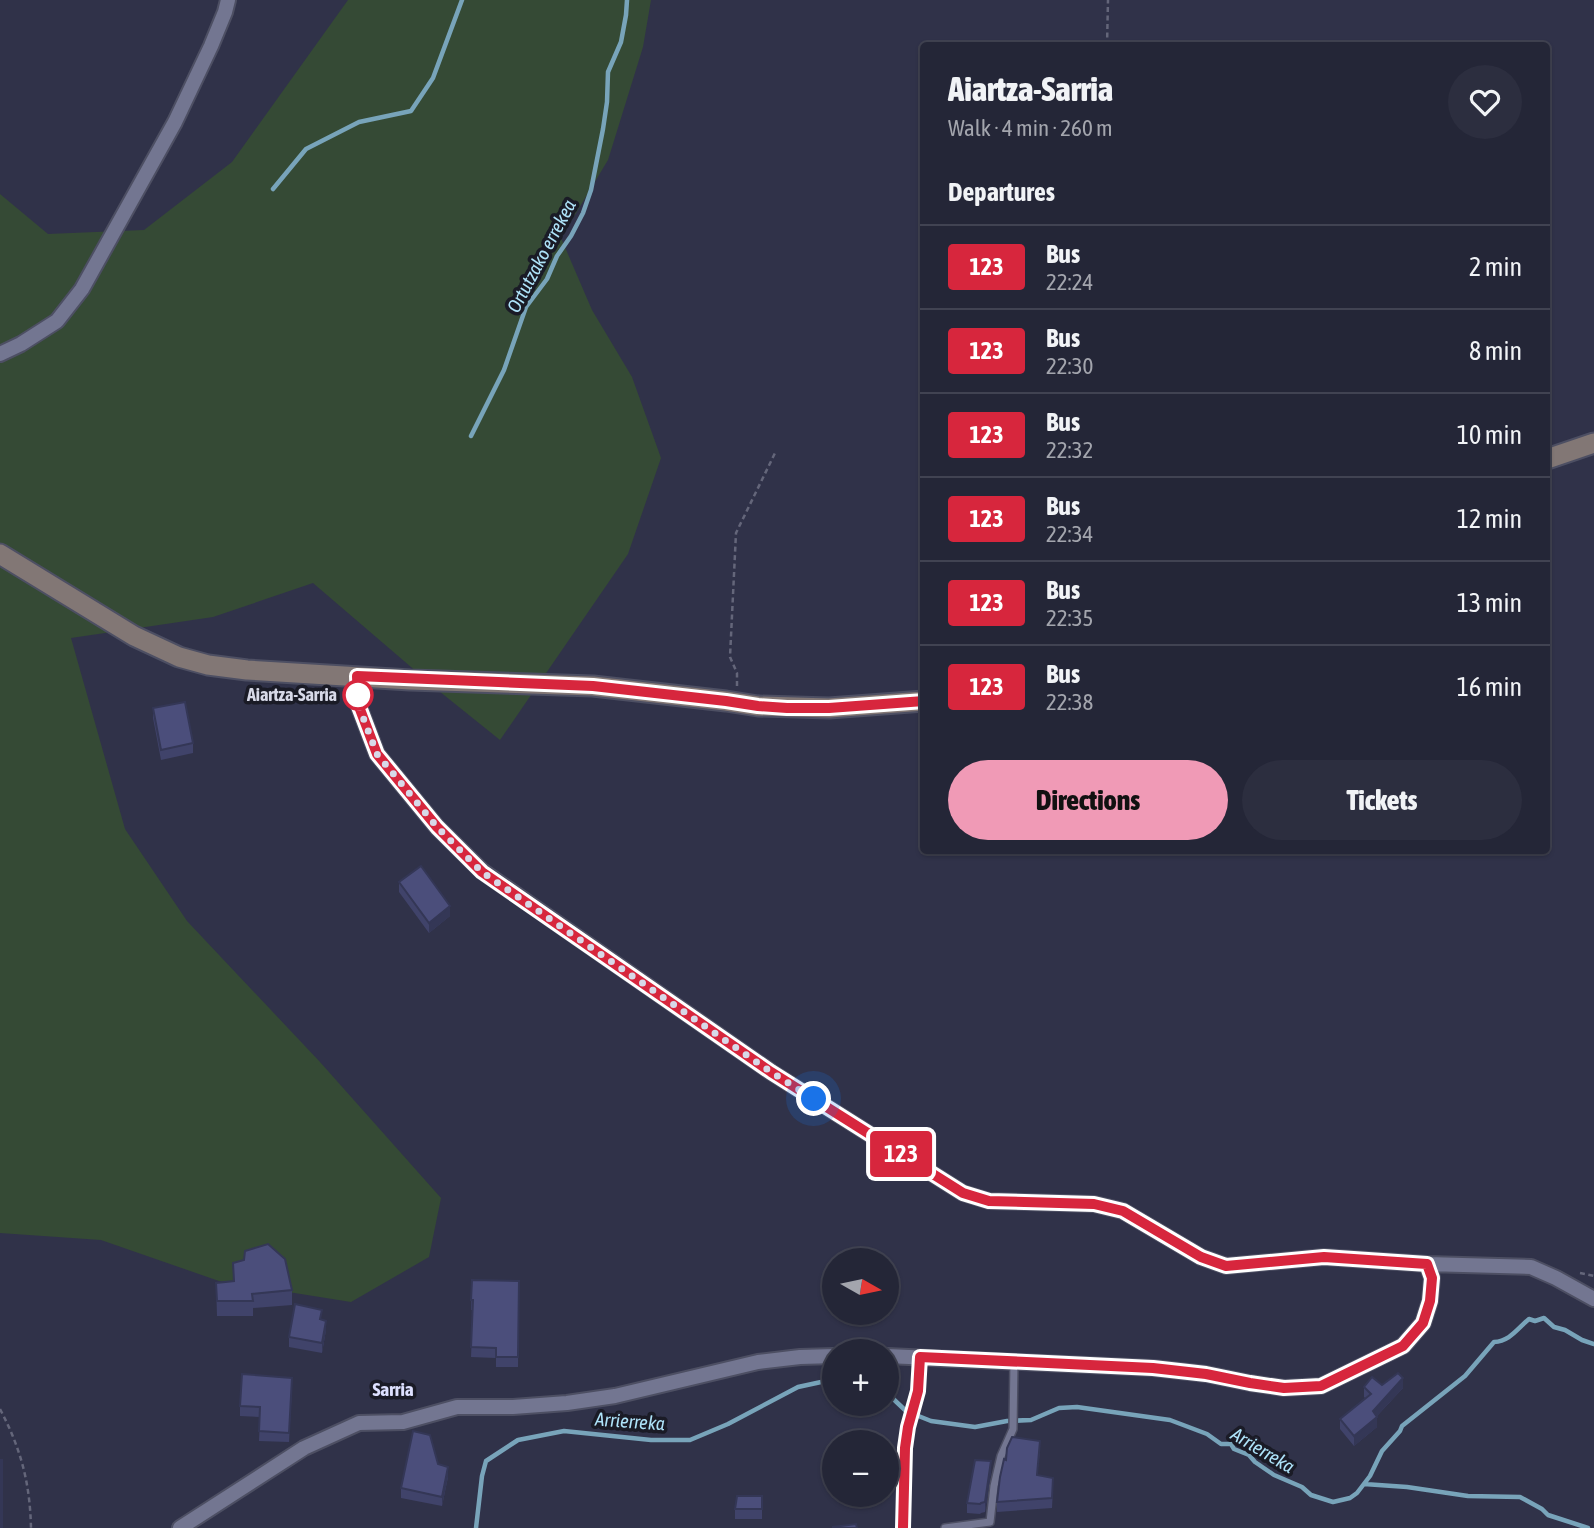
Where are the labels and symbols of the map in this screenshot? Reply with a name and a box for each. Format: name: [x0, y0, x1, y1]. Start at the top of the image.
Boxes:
water label: Ortutzako errekea: [502, 196, 580, 316]
marker: Aiartza-Sarria: [343, 680, 373, 710]
place label: Aiartza-Sarria: [246, 684, 337, 705]
your location: [796, 1081, 831, 1116]
line badge: 123: [861, 1131, 941, 1177]
north arrow: [822, 1248, 900, 1325]
district label: Sarria: [372, 1378, 414, 1400]
water label: Arrierreka: [594, 1408, 666, 1434]
water label: Arrierreka: [1227, 1422, 1299, 1477]

